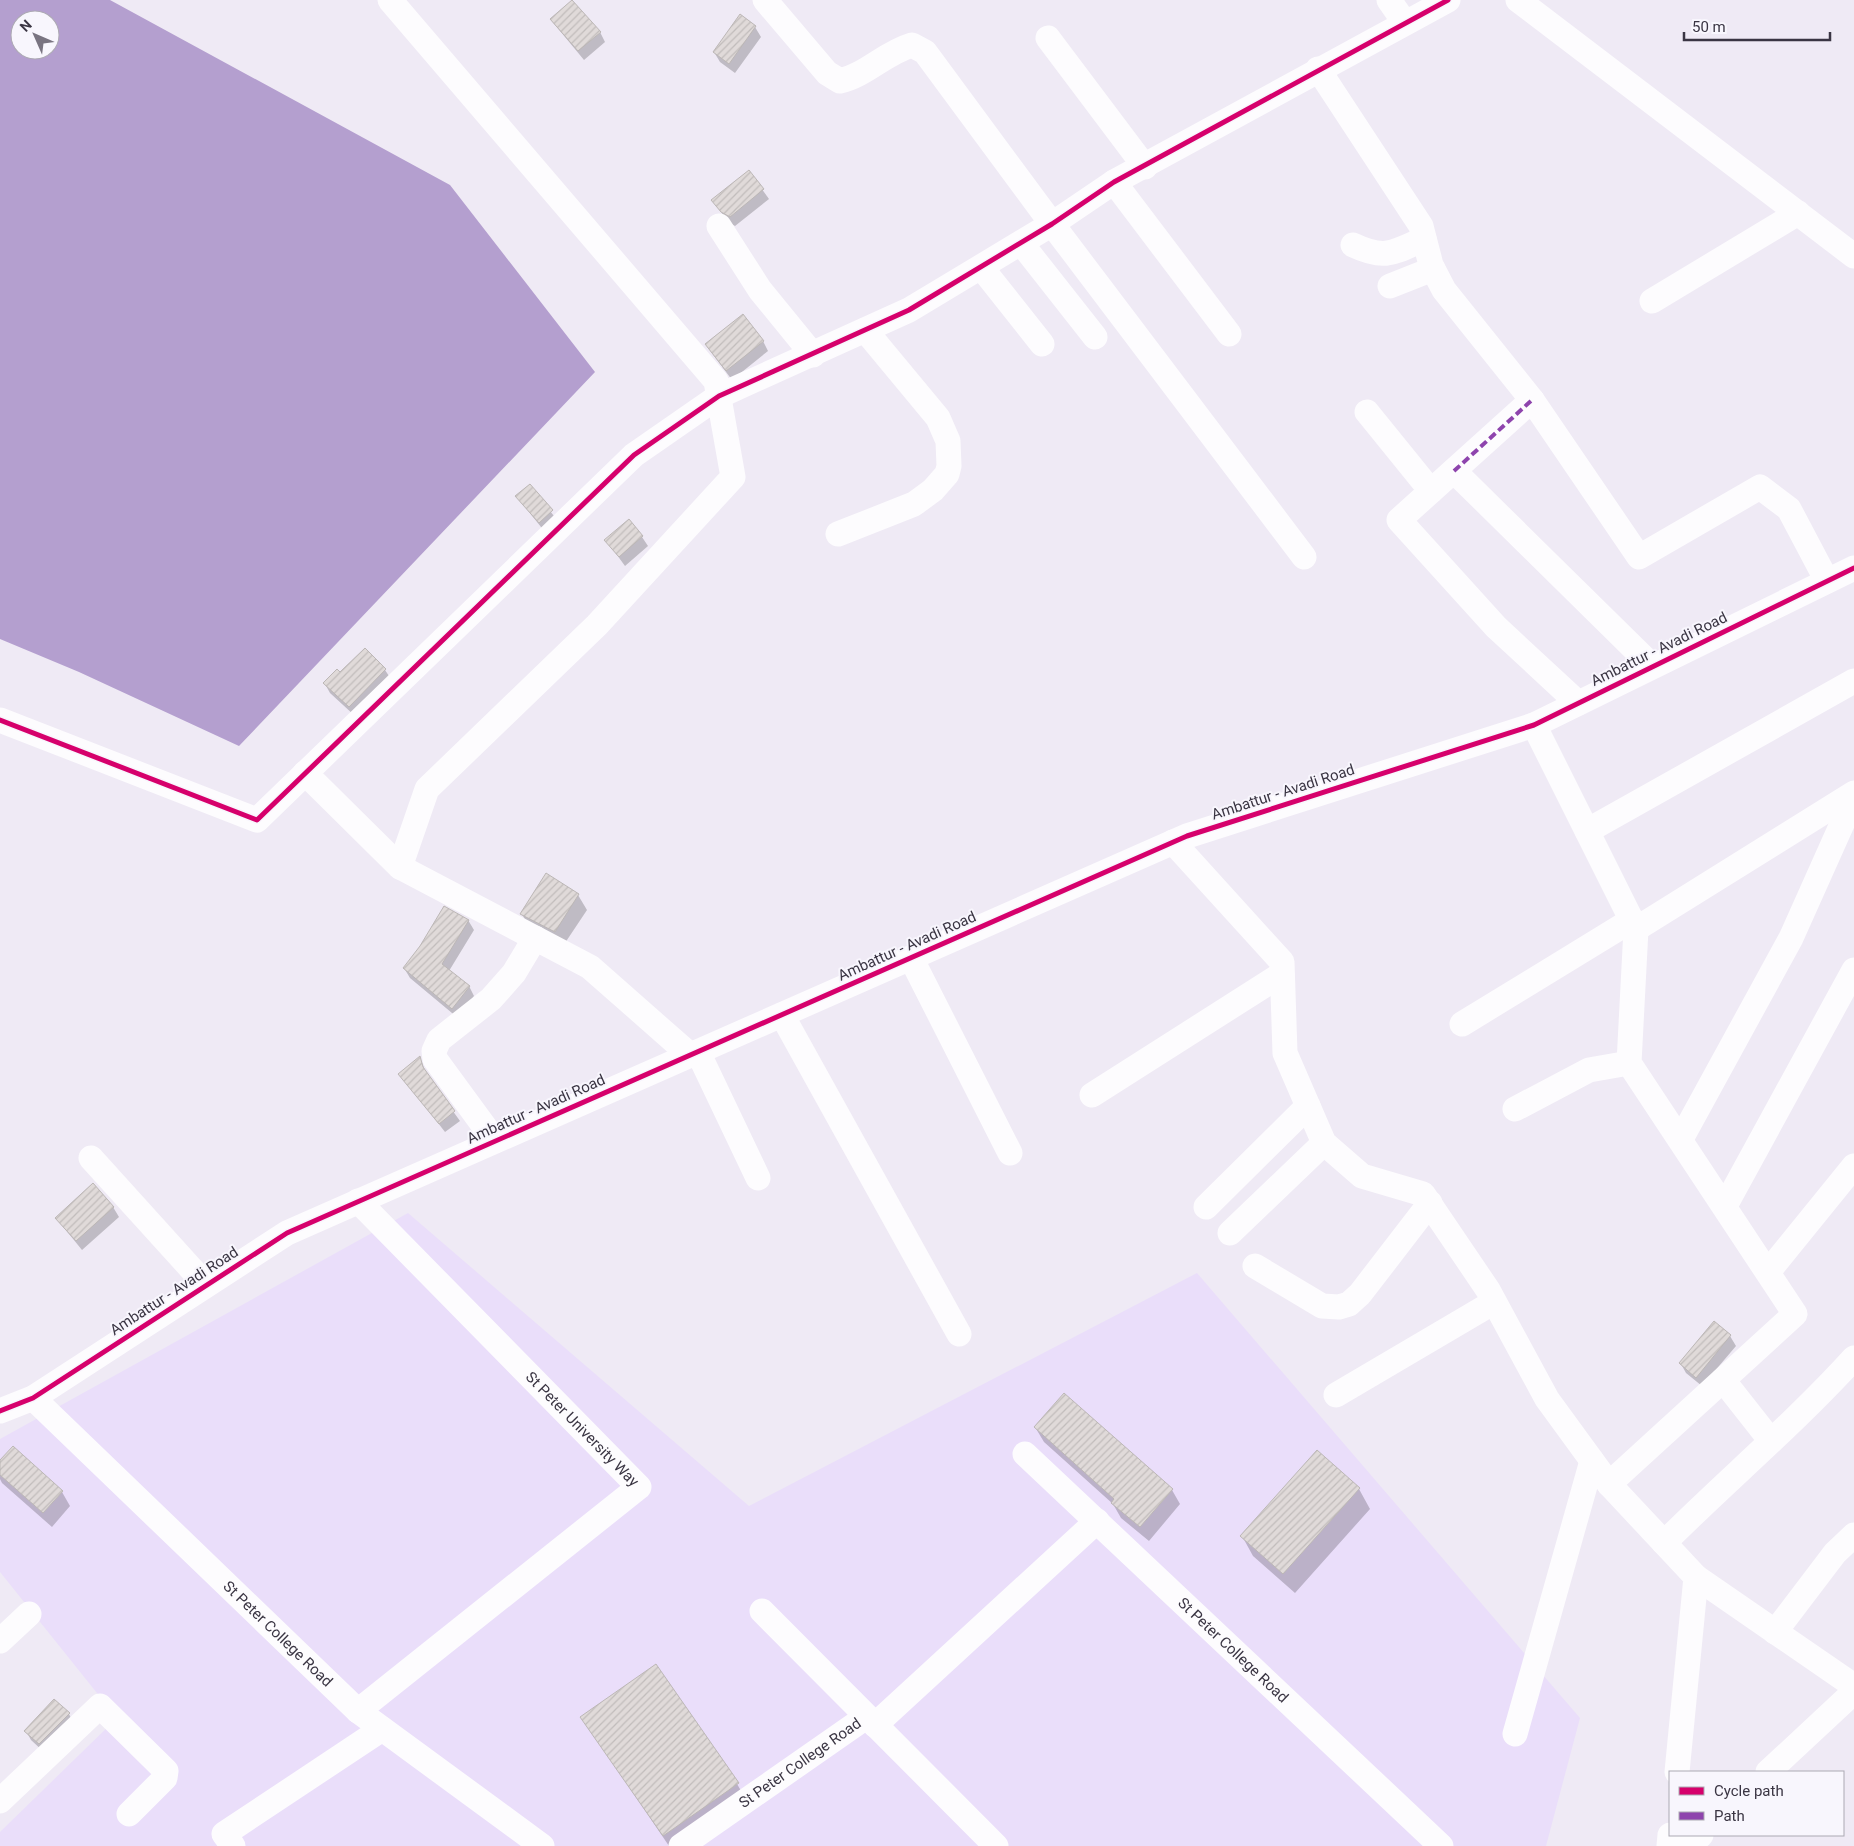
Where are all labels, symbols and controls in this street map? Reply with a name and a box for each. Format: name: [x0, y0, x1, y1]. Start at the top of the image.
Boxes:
north arrow: [10, 10, 60, 60]
scale bar: [1684, 10, 1830, 42]
text: N: [17, 17, 35, 35]
text: 50 m: [1692, 18, 1726, 36]
street label: Ambattur - Avadi Road: [1588, 608, 1730, 690]
street label: Ambattur - Avadi Road: [1209, 760, 1357, 824]
street label: Ambattur - Avadi Road: [835, 907, 979, 985]
street label: Ambattur - Avadi Road: [464, 1070, 608, 1148]
street label: Ambattur - Avadi Road: [107, 1243, 241, 1339]
street label: St Peter University Way: [522, 1368, 643, 1490]
street label: St Peter College Road: [219, 1577, 336, 1691]
street label: St Peter College Road: [1174, 1594, 1292, 1706]
street label: St Peter College Road: [735, 1714, 864, 1812]
legend: [1669, 1771, 1844, 1836]
text: Cycle path: [1714, 1782, 1784, 1800]
text: Path: [1714, 1807, 1745, 1825]

